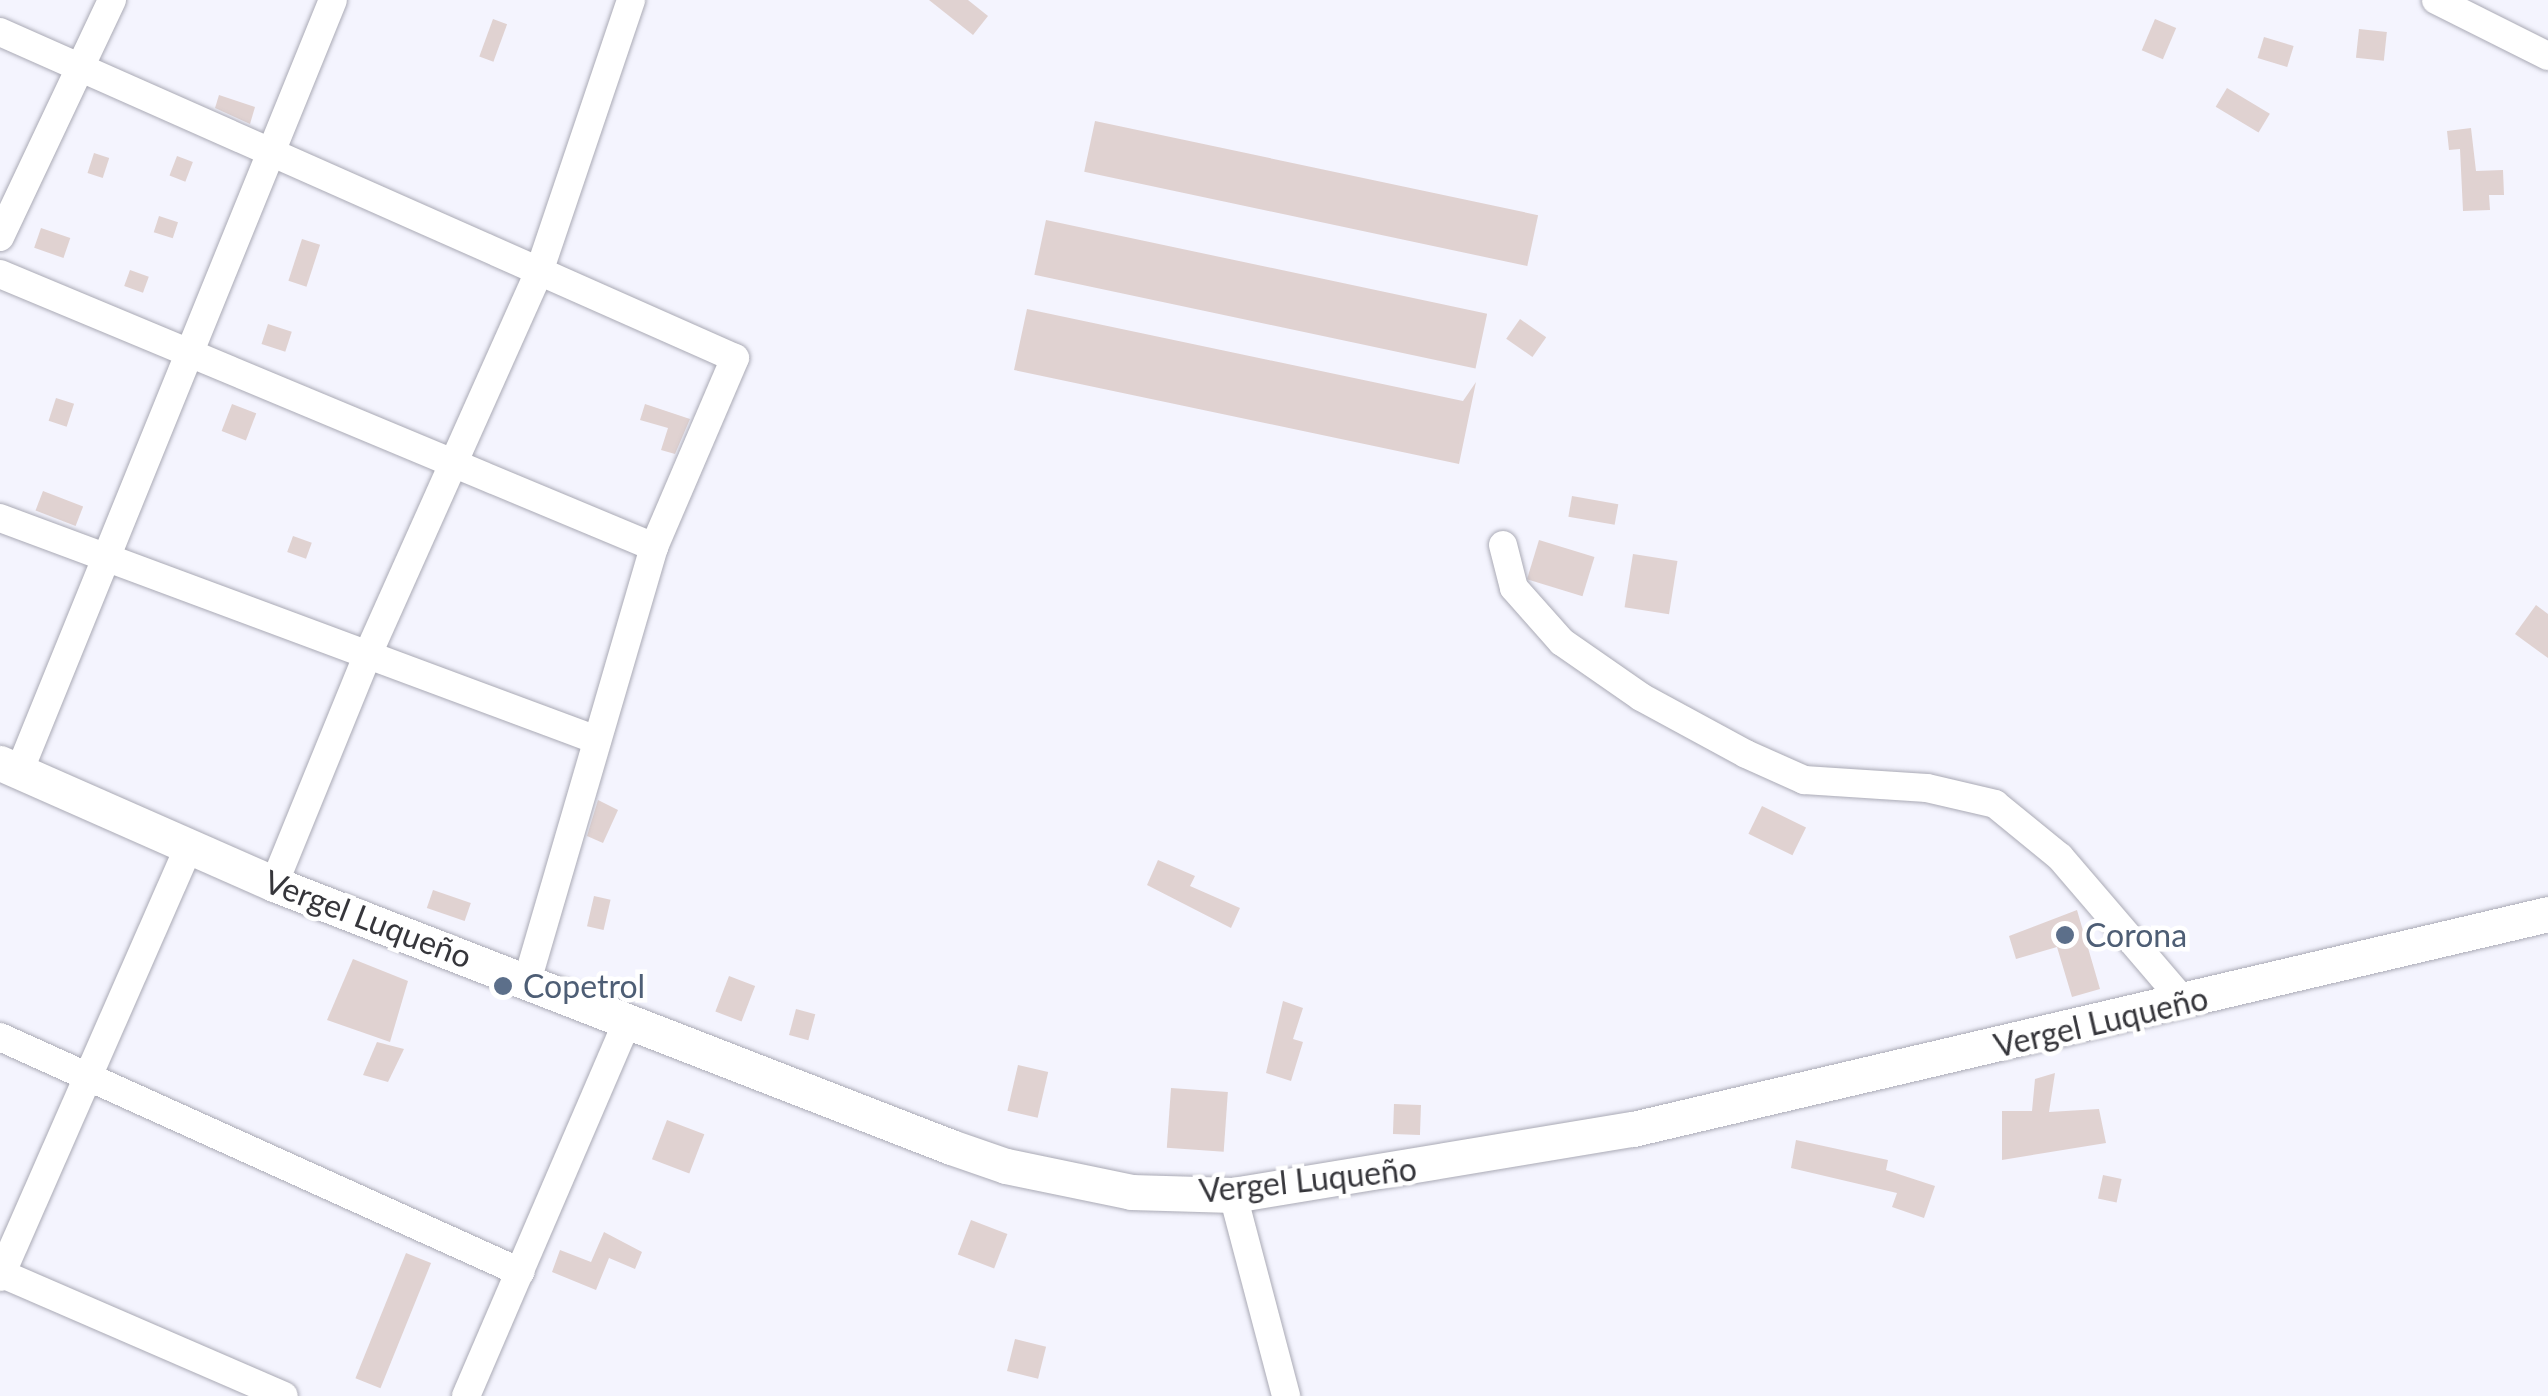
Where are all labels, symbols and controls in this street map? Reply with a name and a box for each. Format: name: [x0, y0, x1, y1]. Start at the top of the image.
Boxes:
street label: Vergel Luqueño: [259, 862, 477, 976]
place label: Corona: [2085, 916, 2187, 954]
marker: Corona: [2054, 924, 2076, 946]
place label: Copetrol: [523, 967, 645, 1005]
marker: Copetrol: [492, 975, 514, 997]
street label: Vergel Luqueño: [1990, 979, 2212, 1065]
street label: Vergel Luqueño: [1197, 1149, 1419, 1211]

